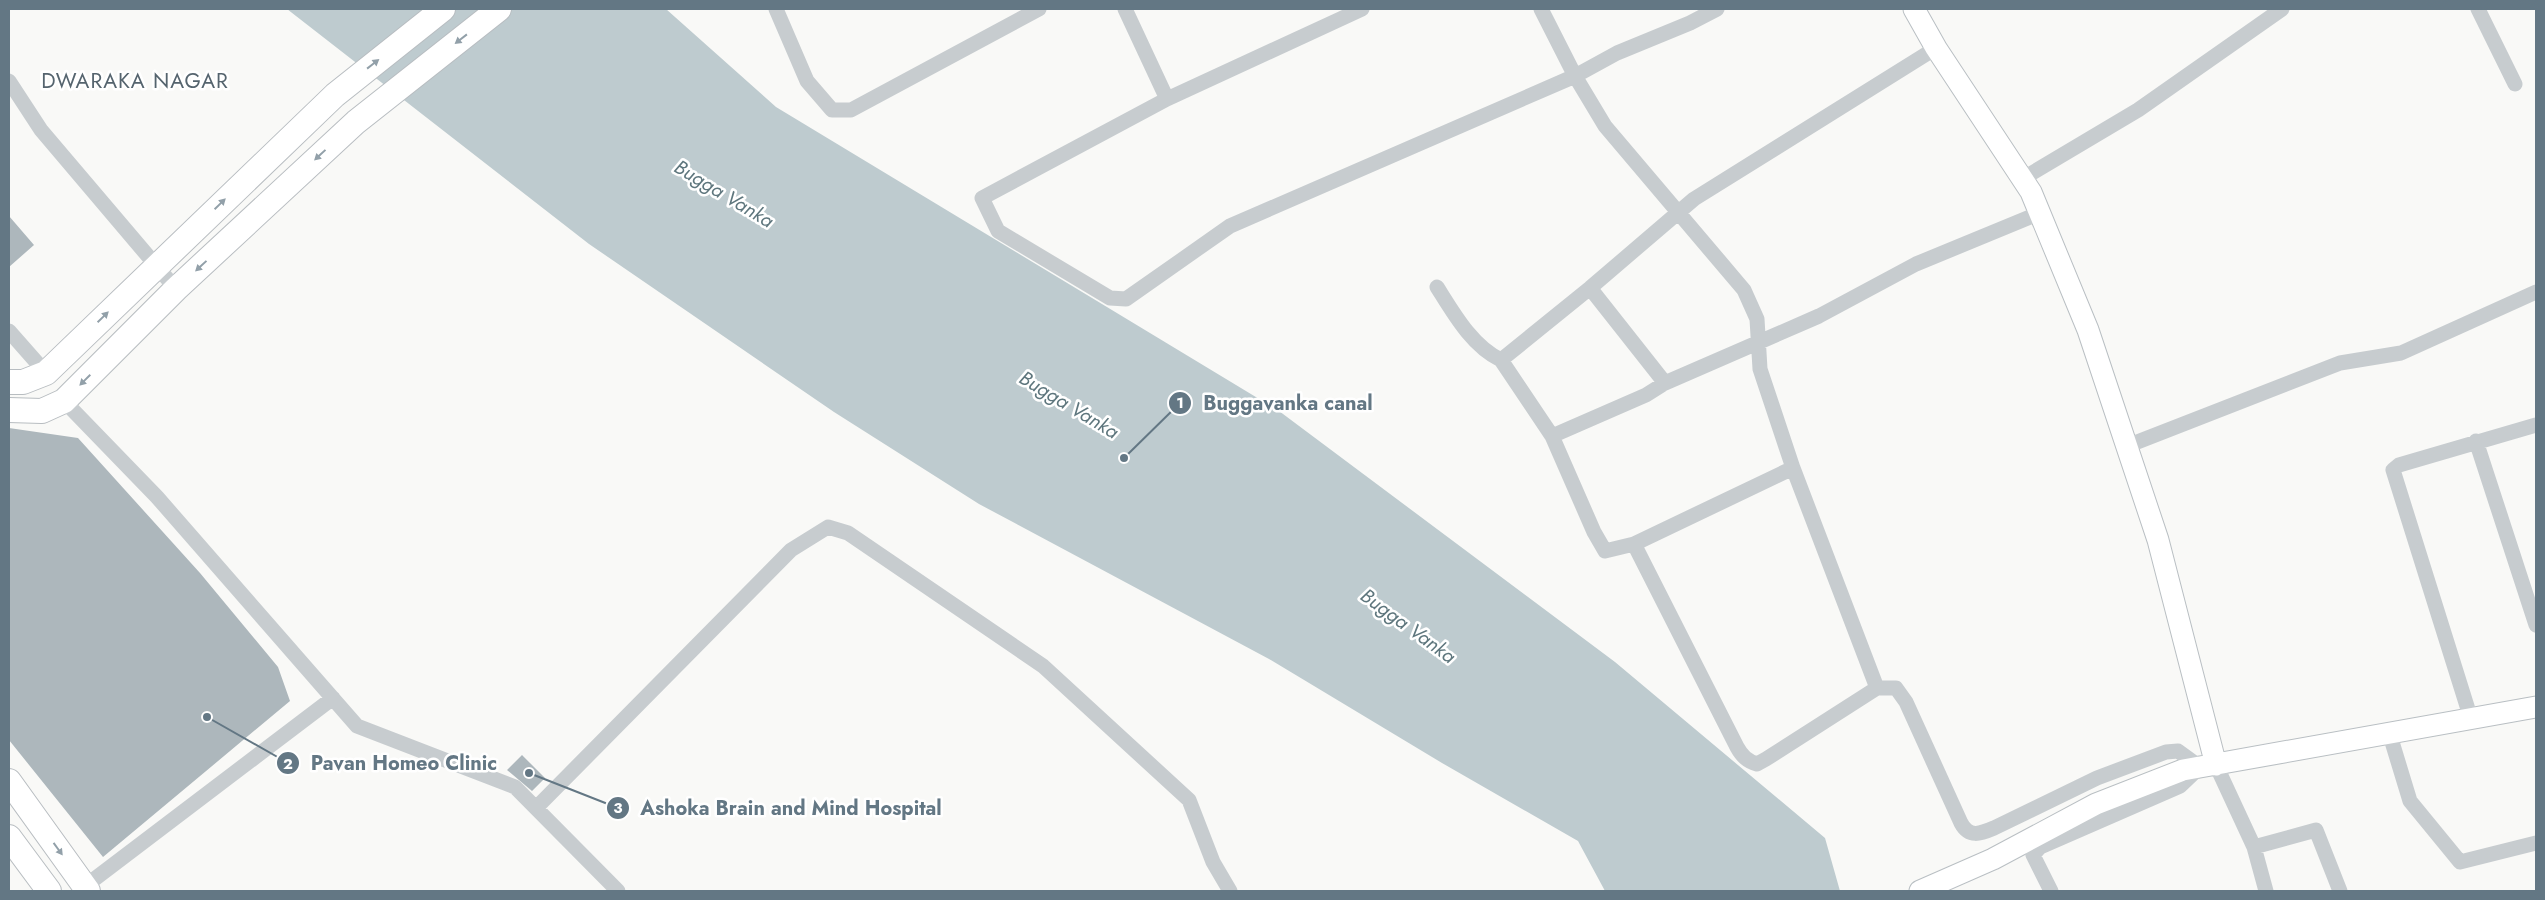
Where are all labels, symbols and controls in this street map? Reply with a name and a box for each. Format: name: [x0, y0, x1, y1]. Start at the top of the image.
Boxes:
one-way arrow: [454, 34, 467, 44]
one-way arrow: [366, 59, 379, 70]
district label: DWARAKA NAGAR: [41, 66, 229, 96]
one-way arrow: [314, 149, 326, 161]
water label: Bugga Vanka: [669, 153, 779, 235]
one-way arrow: [214, 199, 226, 211]
one-way arrow: [195, 260, 207, 272]
one-way arrow: [97, 311, 109, 323]
water label: Bugga Vanka: [1014, 364, 1124, 446]
one-way arrow: [79, 374, 91, 386]
callout: Buggavanka canal: [1168, 386, 1382, 421]
text: Buggavanka canal: [1203, 389, 1373, 418]
text: 1: [1176, 392, 1184, 414]
water label: Bugga Vanka: [1354, 581, 1462, 671]
callout: Pavan Homeo Clinic: [276, 746, 507, 781]
text: Pavan Homeo Clinic: [311, 749, 497, 778]
text: 2: [283, 753, 293, 775]
callout: Ashoka Brain and Mind Hospital: [605, 791, 952, 826]
text: Ashoka Brain and Mind Hospital: [639, 794, 942, 823]
text: 3: [613, 797, 623, 819]
one-way arrow: [52, 843, 62, 856]

